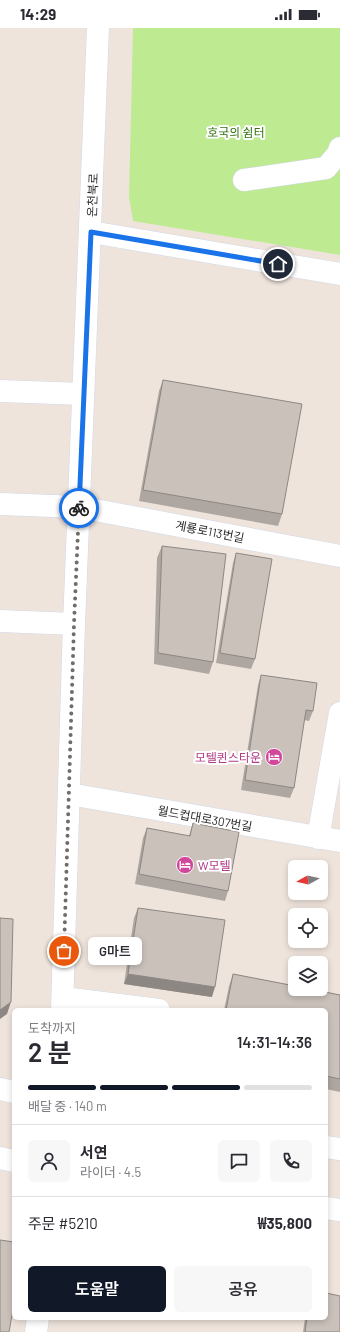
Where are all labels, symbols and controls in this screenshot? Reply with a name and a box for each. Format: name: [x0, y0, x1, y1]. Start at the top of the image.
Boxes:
text: 14:29: [20, 5, 56, 23]
park label: 호국의 쉼터: [207, 125, 265, 139]
street label: 온천북로: [84, 173, 100, 217]
pin: [261, 247, 295, 281]
icon: home: [267, 253, 289, 275]
courier: [59, 488, 99, 528]
icon: bike: [68, 497, 90, 519]
street label: 계룡로113번길: [174, 517, 246, 545]
hotel icon: 모텔퀸스타운: [264, 747, 284, 767]
place label: 모텔퀸스타운: [195, 750, 261, 764]
street label: 월드컵대로307번길: [157, 803, 253, 833]
hotel icon: W모텔: [175, 855, 195, 875]
place label: W모텔: [198, 858, 231, 872]
north arrow: [288, 860, 328, 900]
map controls: [288, 860, 328, 996]
button: locate: [288, 908, 328, 948]
pin: [47, 934, 81, 968]
callout: G마트: [88, 937, 142, 965]
icon: bag: [53, 940, 75, 962]
text: G마트: [99, 943, 131, 959]
button: layers: [288, 956, 328, 996]
text: 도착까지: [28, 1020, 76, 1036]
text: 14:31–14:36: [237, 1033, 312, 1051]
text: 2 분: [28, 1036, 71, 1067]
text: 배달 중 · 140 m: [28, 1098, 107, 1114]
button: person: [28, 1140, 70, 1182]
button: chat: [218, 1140, 260, 1182]
button: phone: [270, 1140, 312, 1182]
text: 서연: [80, 1143, 108, 1161]
text: 라이더 · 4.5: [80, 1164, 141, 1180]
text: 주문 #5210: [28, 1214, 98, 1232]
text: ₩35,800: [258, 1214, 312, 1232]
button: 도움말: [28, 1266, 166, 1312]
button: 공유: [174, 1266, 312, 1312]

